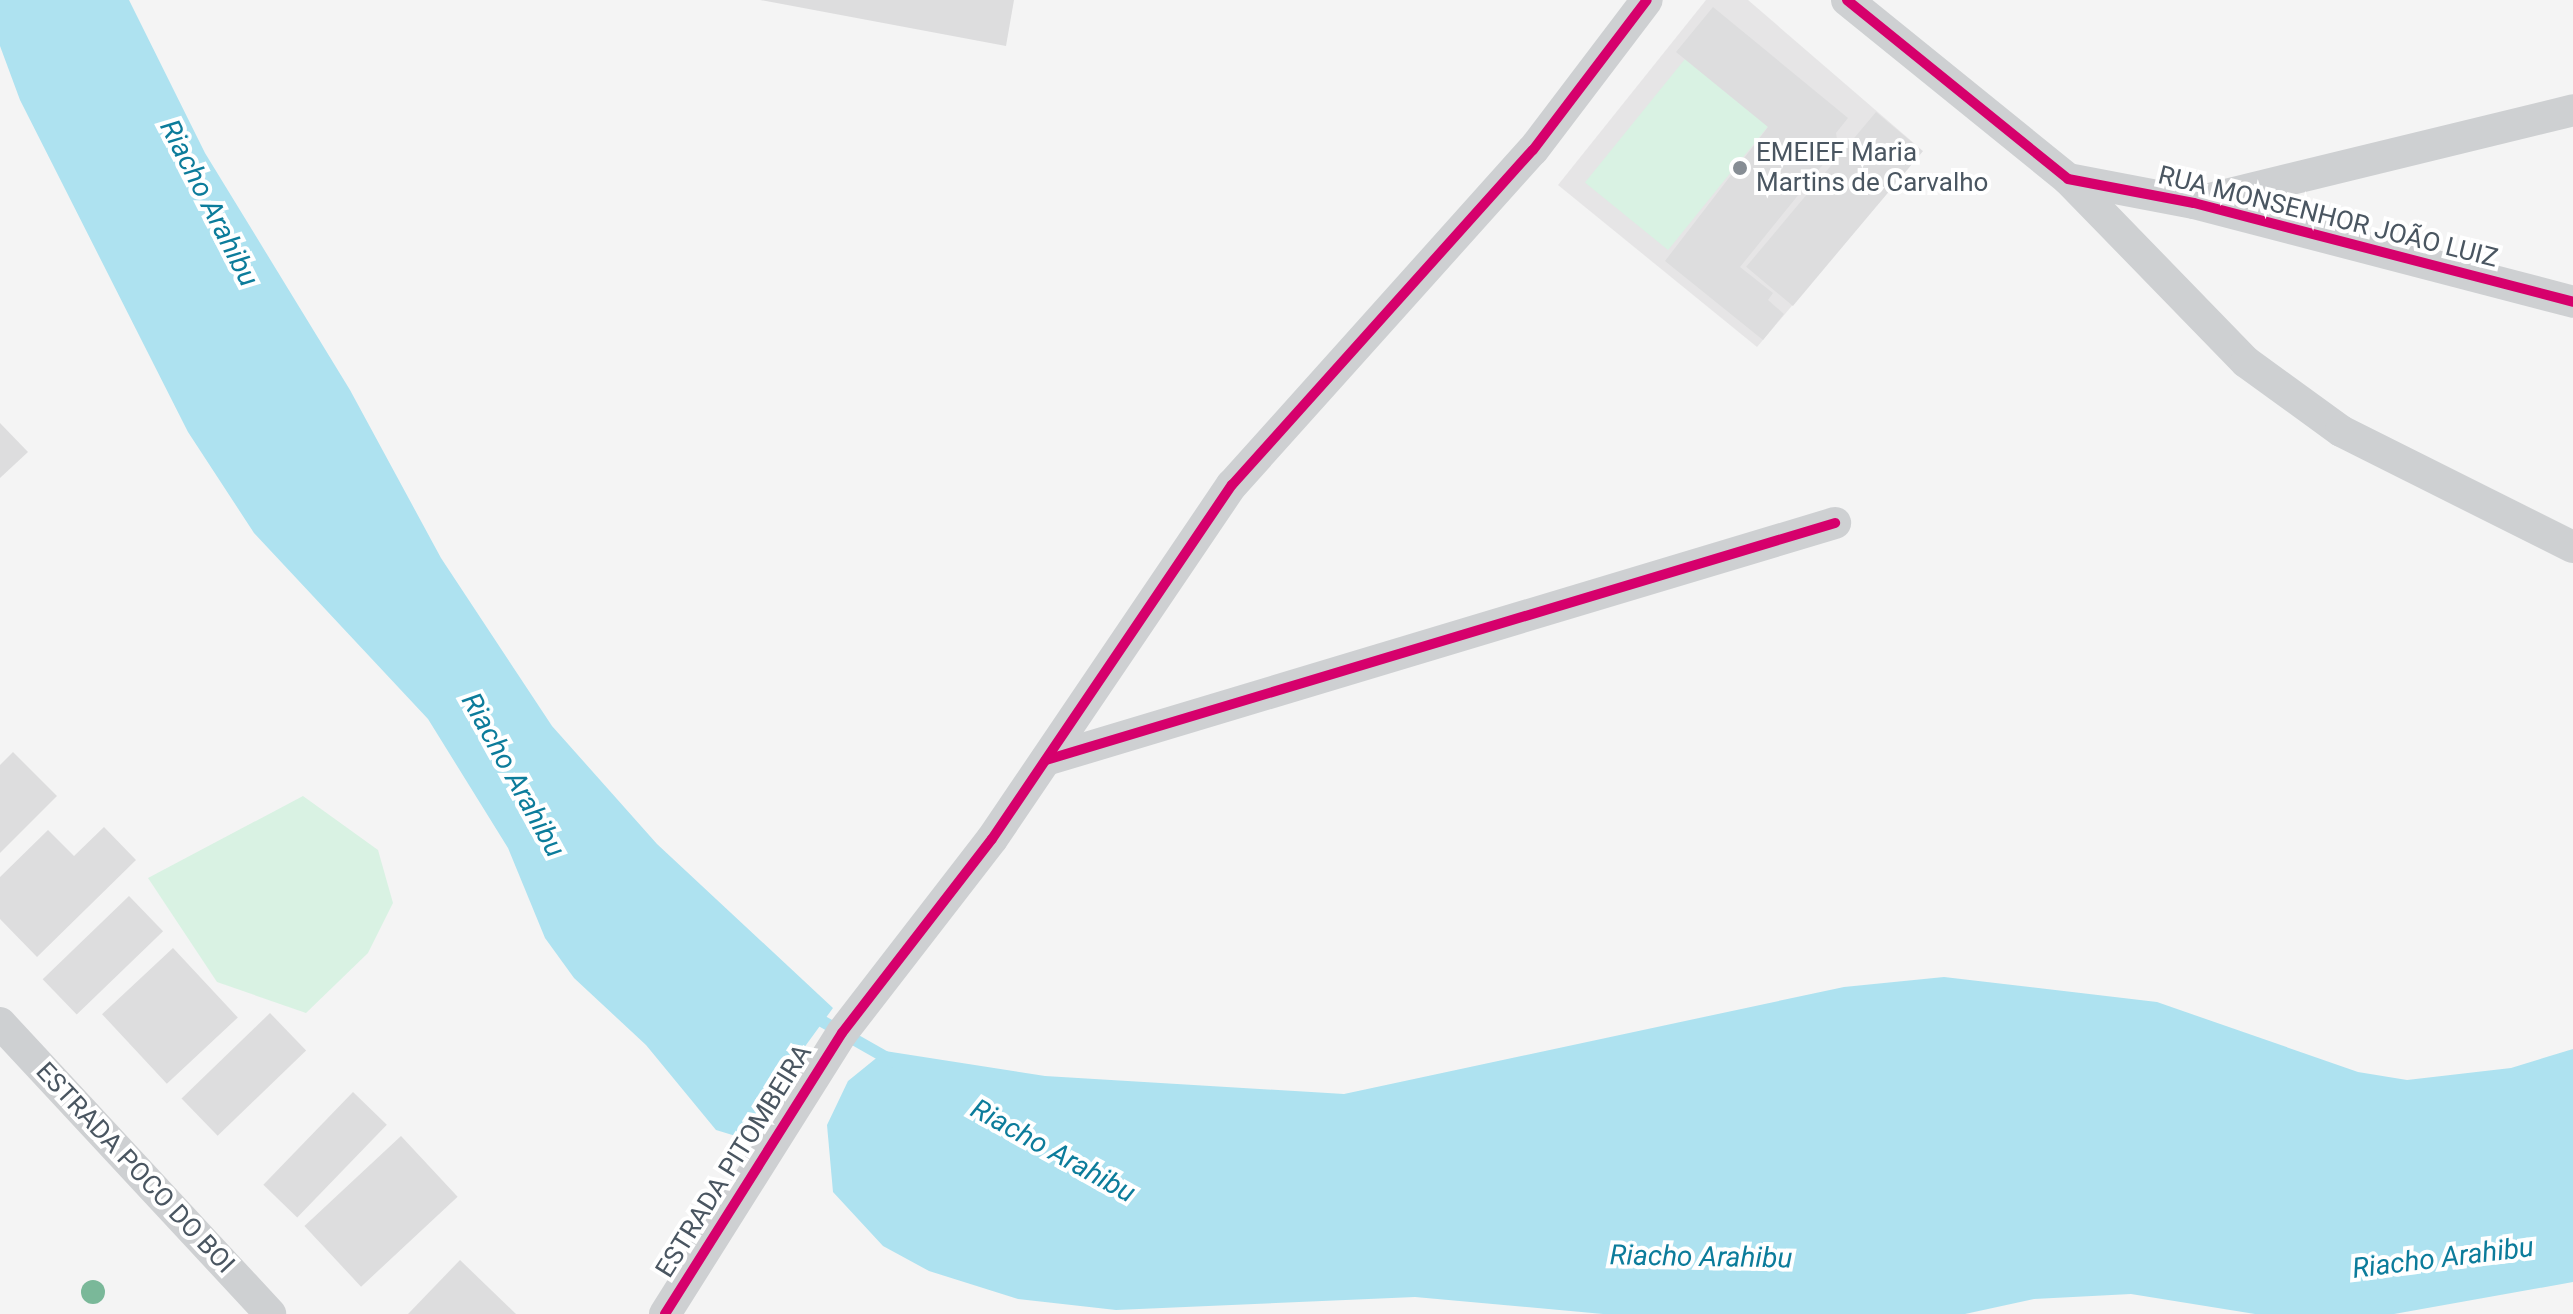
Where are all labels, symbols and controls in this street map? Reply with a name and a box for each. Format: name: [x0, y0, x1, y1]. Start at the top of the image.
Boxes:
water label: Riacho Arahibu: [153, 114, 265, 292]
place label: EMEIEF Maria Martins de Carvalho: [1756, 137, 1988, 198]
marker: EMEIEF Maria Martins de Carvalho: [1731, 159, 1749, 177]
street label: RUA MONSENHOR JOÃO LUIZ: [2155, 160, 2501, 274]
water label: Riacho Arahibu: [454, 687, 572, 863]
street label: ESTRADA PITOMBEIRA: [650, 1039, 818, 1283]
street label: ESTRADA POCO DO BOI: [29, 1056, 241, 1280]
water label: Riacho Arahibu: [965, 1092, 1141, 1210]
water label: Riacho Arahibu: [2350, 1230, 2536, 1286]
water label: Riacho Arahibu: [1609, 1239, 1793, 1275]

